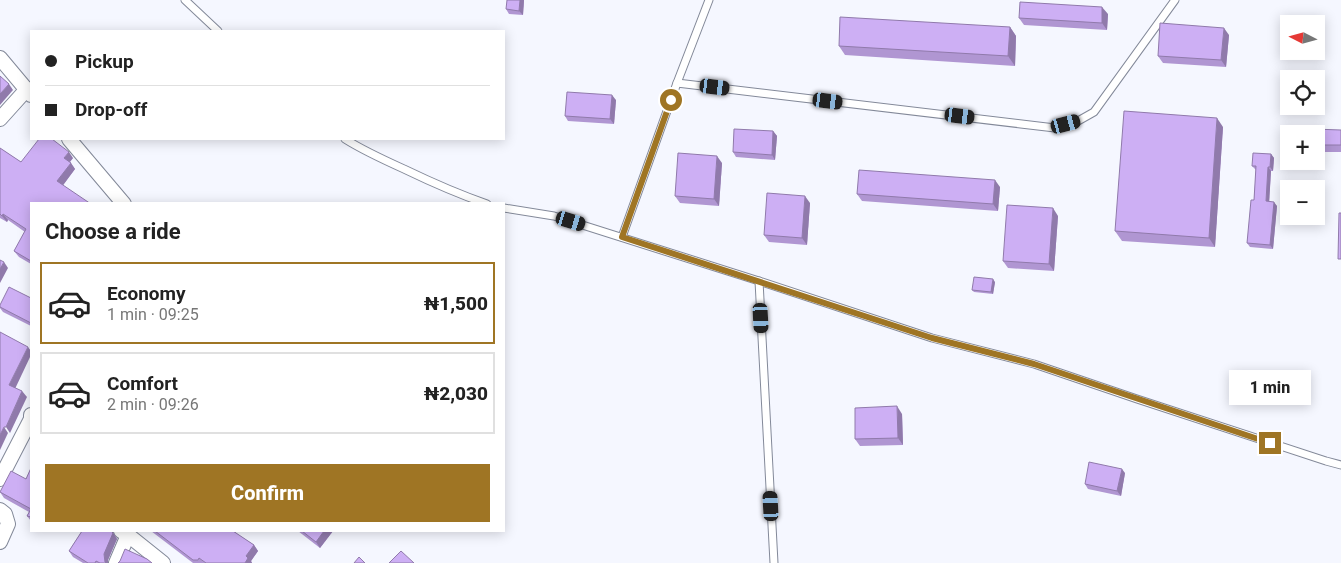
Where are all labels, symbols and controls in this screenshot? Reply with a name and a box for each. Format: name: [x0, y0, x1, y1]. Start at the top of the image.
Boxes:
north arrow: [1280, 15, 1325, 60]
map controls: [1280, 15, 1325, 225]
text: Pickup: [75, 50, 134, 73]
button: locate: [1280, 70, 1325, 115]
car: [699, 78, 730, 96]
route start: [660, 89, 682, 111]
car: [812, 92, 843, 110]
text: Drop-off: [75, 98, 147, 121]
car: [944, 107, 975, 125]
car: [1049, 113, 1082, 135]
button: +: [1280, 125, 1325, 170]
button: −: [1280, 180, 1325, 225]
car: [554, 209, 587, 233]
text: Choose a ride: [45, 219, 181, 244]
icon: car: [47, 281, 92, 326]
text: Economy: [107, 282, 186, 305]
text: ₦1,500: [424, 292, 488, 315]
car: [752, 303, 769, 333]
text: 1 min · 09:25: [107, 305, 199, 324]
callout: 1 min: [1229, 370, 1311, 406]
icon: car: [47, 371, 92, 416]
text: Comfort: [107, 372, 178, 395]
text: 1 min: [1250, 378, 1290, 397]
text: ₦2,030: [424, 382, 488, 405]
text: 2 min · 09:26: [107, 395, 199, 414]
route end: [1259, 432, 1281, 454]
button: Confirm: [45, 464, 490, 522]
car: [762, 491, 779, 521]

